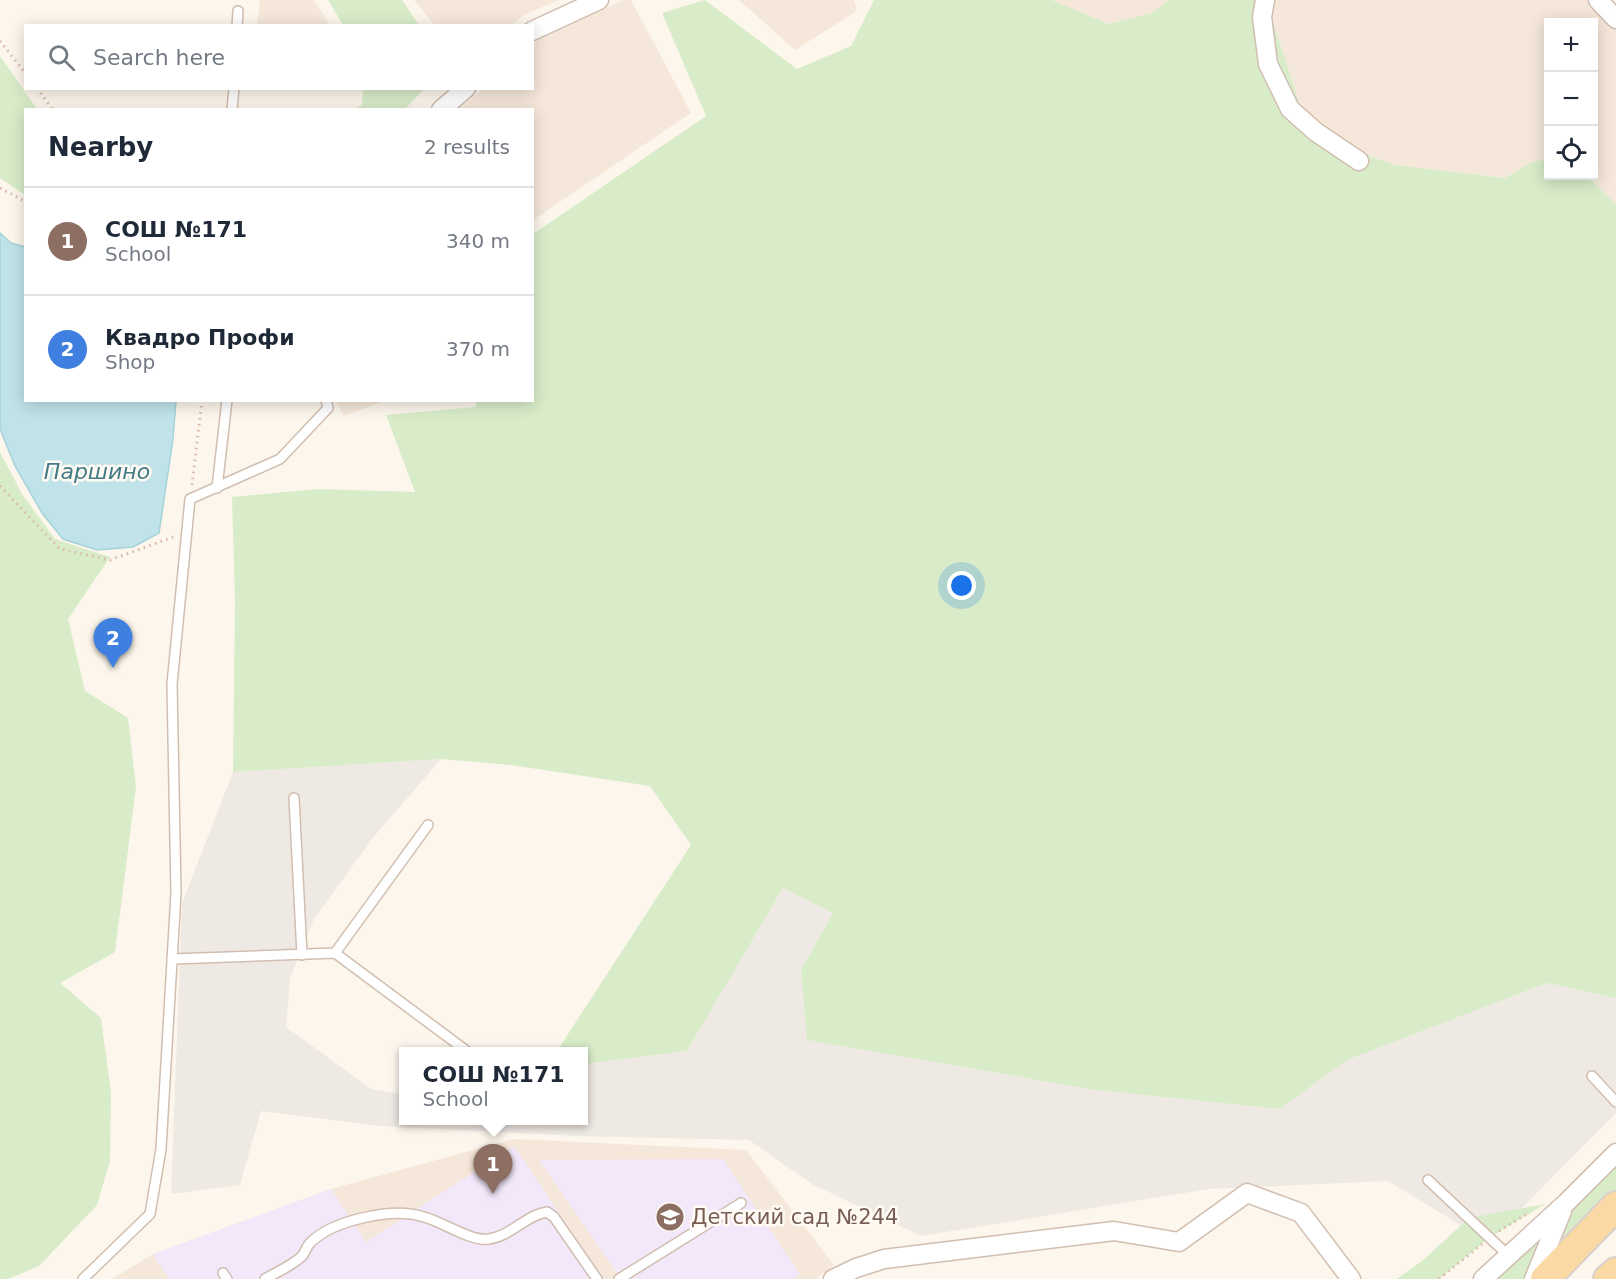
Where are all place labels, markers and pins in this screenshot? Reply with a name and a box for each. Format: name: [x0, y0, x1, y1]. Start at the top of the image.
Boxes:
pin: 2: [94, 618, 132, 668]
pin: 1: [474, 1144, 512, 1194]
school or university icon: Детский сад №244: [654, 1201, 686, 1233]
place label: Детский сад №244: [691, 1205, 898, 1229]

